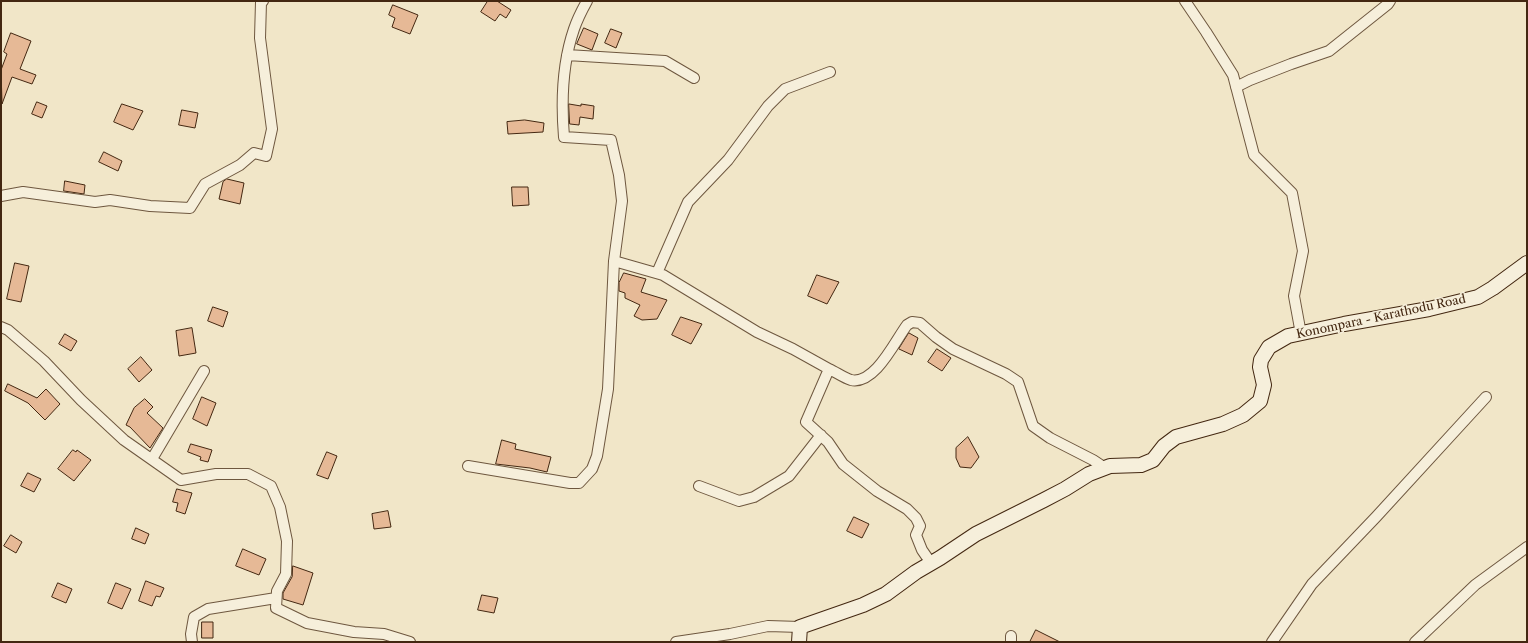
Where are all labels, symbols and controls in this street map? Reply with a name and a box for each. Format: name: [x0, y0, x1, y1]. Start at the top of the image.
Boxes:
street label: Konompara - Karathodu Road: [1295, 292, 1467, 342]

